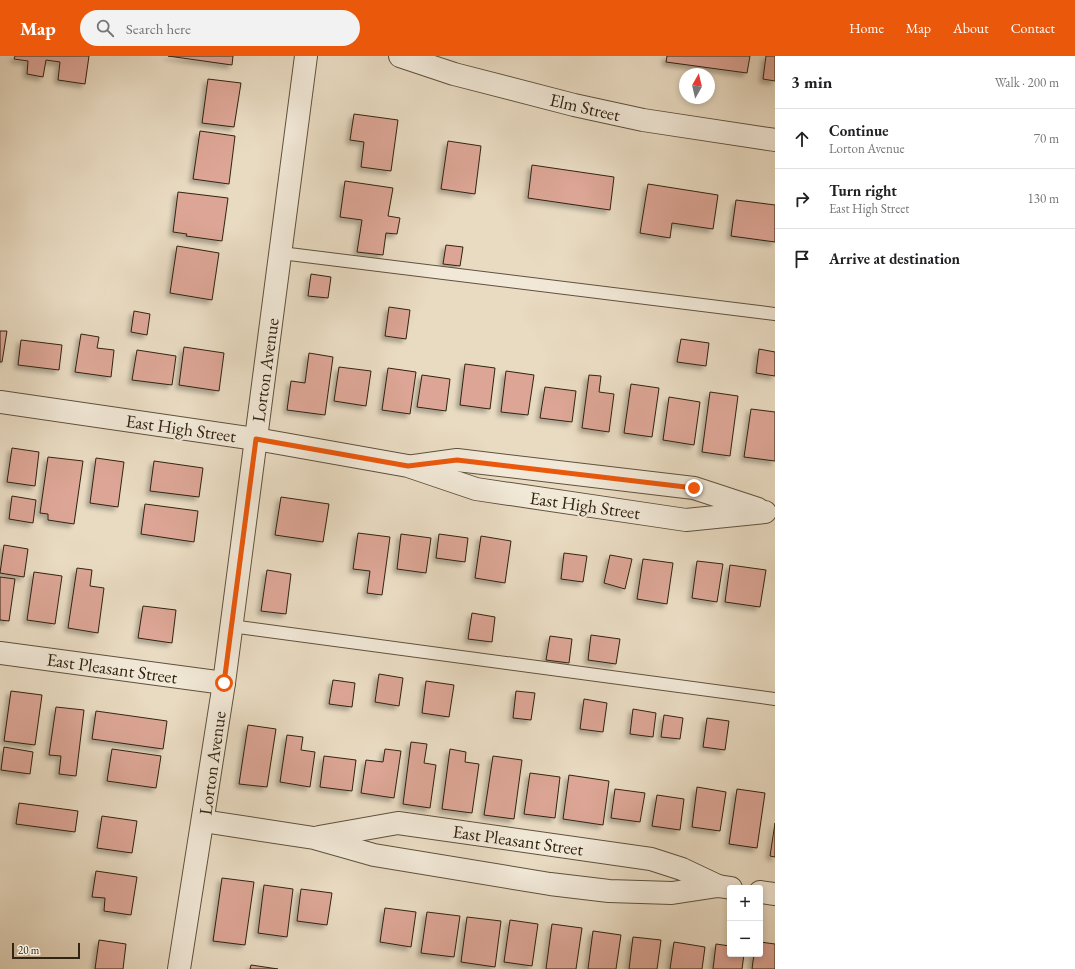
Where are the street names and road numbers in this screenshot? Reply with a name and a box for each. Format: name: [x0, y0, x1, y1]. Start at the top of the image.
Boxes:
street label: Elm Street: [548, 88, 623, 126]
street label: Lorton Avenue: [246, 317, 284, 423]
street label: East High Street: [124, 409, 238, 447]
street label: East High Street: [528, 486, 642, 524]
street label: East Pleasant Street: [45, 647, 179, 689]
street label: Lorton Avenue: [193, 710, 231, 816]
street label: East Pleasant Street: [451, 819, 585, 861]

